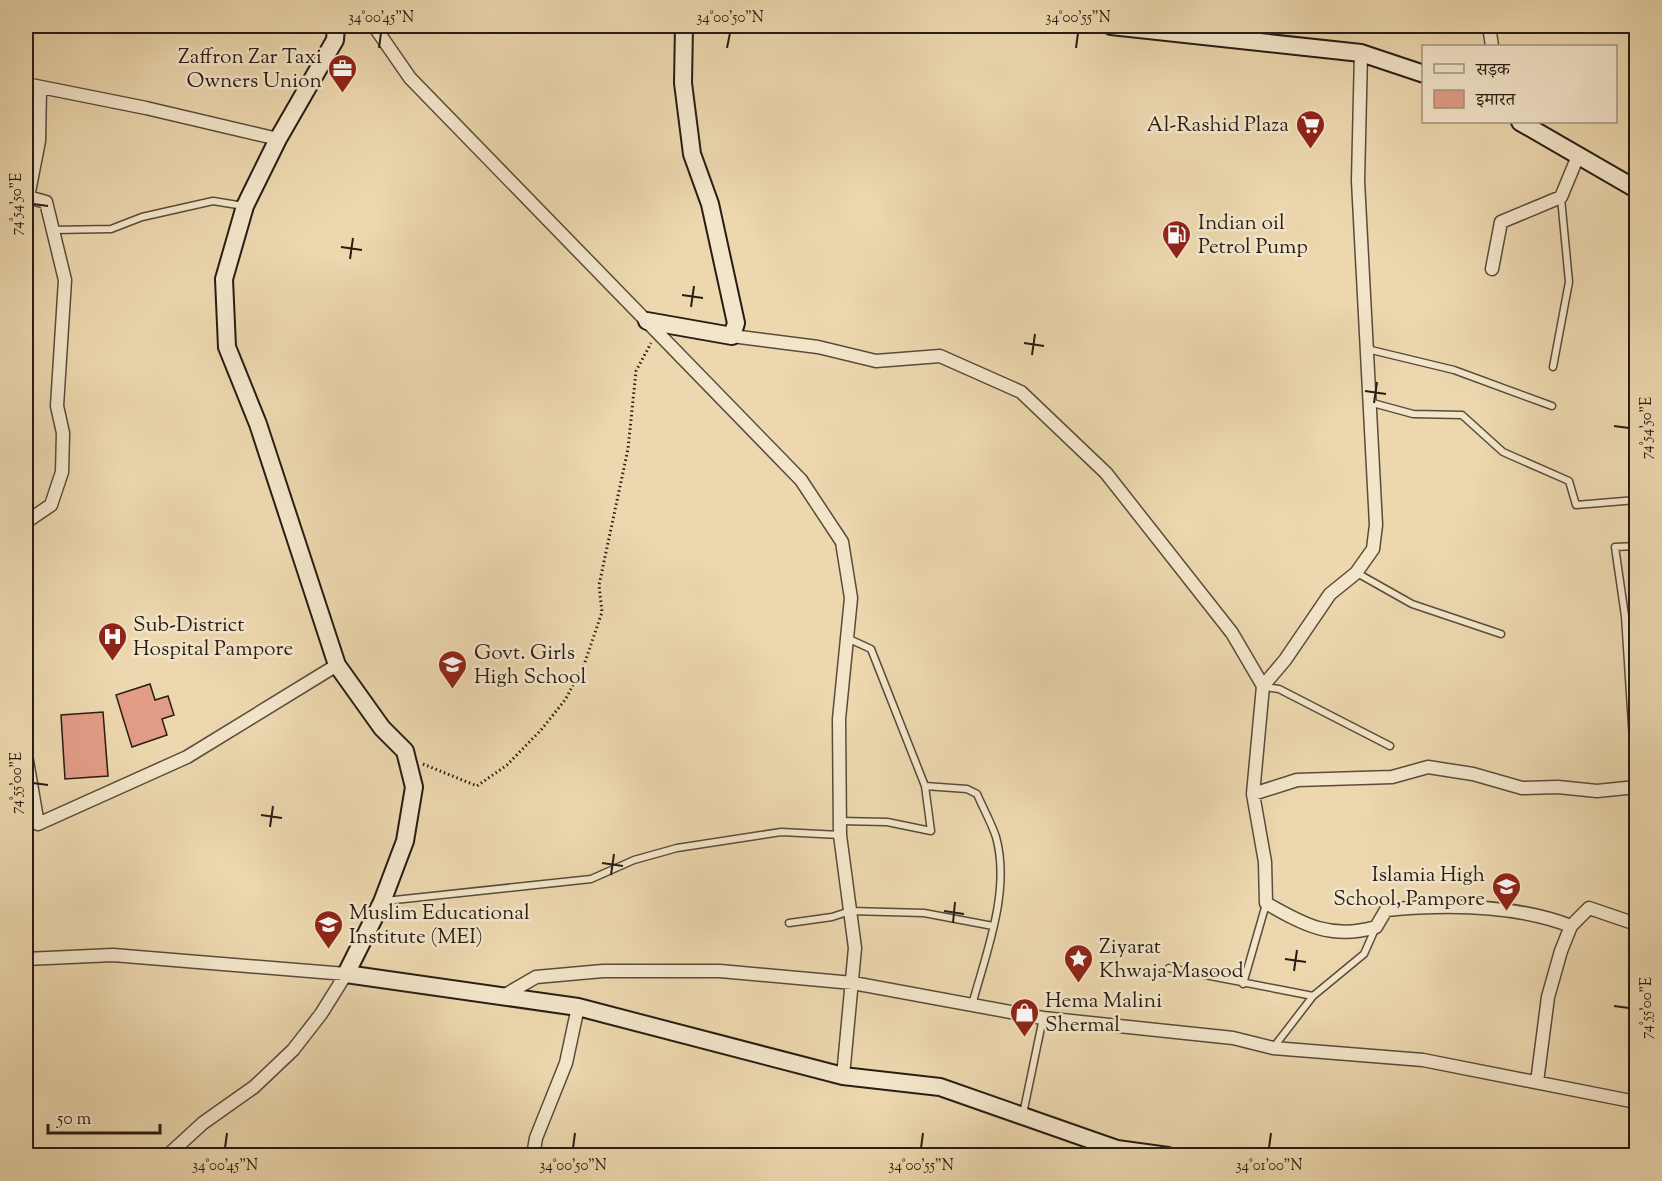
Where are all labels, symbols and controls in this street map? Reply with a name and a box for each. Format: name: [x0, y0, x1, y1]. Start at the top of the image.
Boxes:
text: 34°00'45"N: [348, 8, 414, 29]
text: 34°00'50"N: [696, 8, 764, 29]
text: 34°00'55"N: [1045, 8, 1111, 29]
place label: Zaffron Zar Taxi Owners Union: [178, 43, 322, 97]
legend: [1422, 45, 1617, 123]
office icon: Zaffron Zar Taxi Owners Union: [327, 52, 359, 94]
text: सड़क: [1475, 58, 1511, 84]
text: इमारत: [1475, 88, 1516, 114]
supermarket icon: Al-Rashid Plaza: [1294, 108, 1326, 150]
place label: Al-Rashid Plaza: [1147, 111, 1289, 141]
text: 74°54'50"E: [7, 173, 28, 235]
place label: Indian oil Petrol Pump: [1198, 209, 1308, 263]
fuel station icon: Indian oil Petrol Pump: [1161, 218, 1193, 260]
text: 74°54'50"E: [1637, 397, 1658, 459]
place label: Sub-District Hospital Pampore: [133, 611, 293, 665]
hospital icon: Sub-District Hospital Pampore: [96, 620, 128, 662]
place label: Govt. Girls High School: [474, 639, 586, 693]
school or university icon: Govt. Girls High School: [437, 648, 469, 690]
text: 74°55'00"E: [7, 752, 28, 814]
place label: Islamia High School, Pampore: [1333, 861, 1485, 915]
school or university icon: Islamia High School, Pampore: [1490, 870, 1522, 912]
place label: Muslim Educational Institute (MEI): [349, 899, 530, 953]
school or university icon: Muslim Educational Institute (MEI): [312, 908, 344, 950]
place label: Ziyarat Khwaja Masood: [1099, 933, 1244, 987]
place icon: Ziyarat Khwaja Masood: [1062, 942, 1094, 984]
text: 74°55'00"E: [1637, 977, 1658, 1039]
place label: Hema Malini Shermal: [1045, 987, 1162, 1041]
shop icon: Hema Malini Shermal: [1008, 996, 1040, 1038]
scale bar: [48, 1097, 160, 1135]
text: 50 m: [56, 1107, 92, 1133]
text: 34°00'45"N: [192, 1156, 258, 1177]
text: 34°00'50"N: [539, 1156, 607, 1177]
text: 34°00'55"N: [888, 1156, 954, 1177]
text: 34°01'00"N: [1236, 1156, 1302, 1177]

